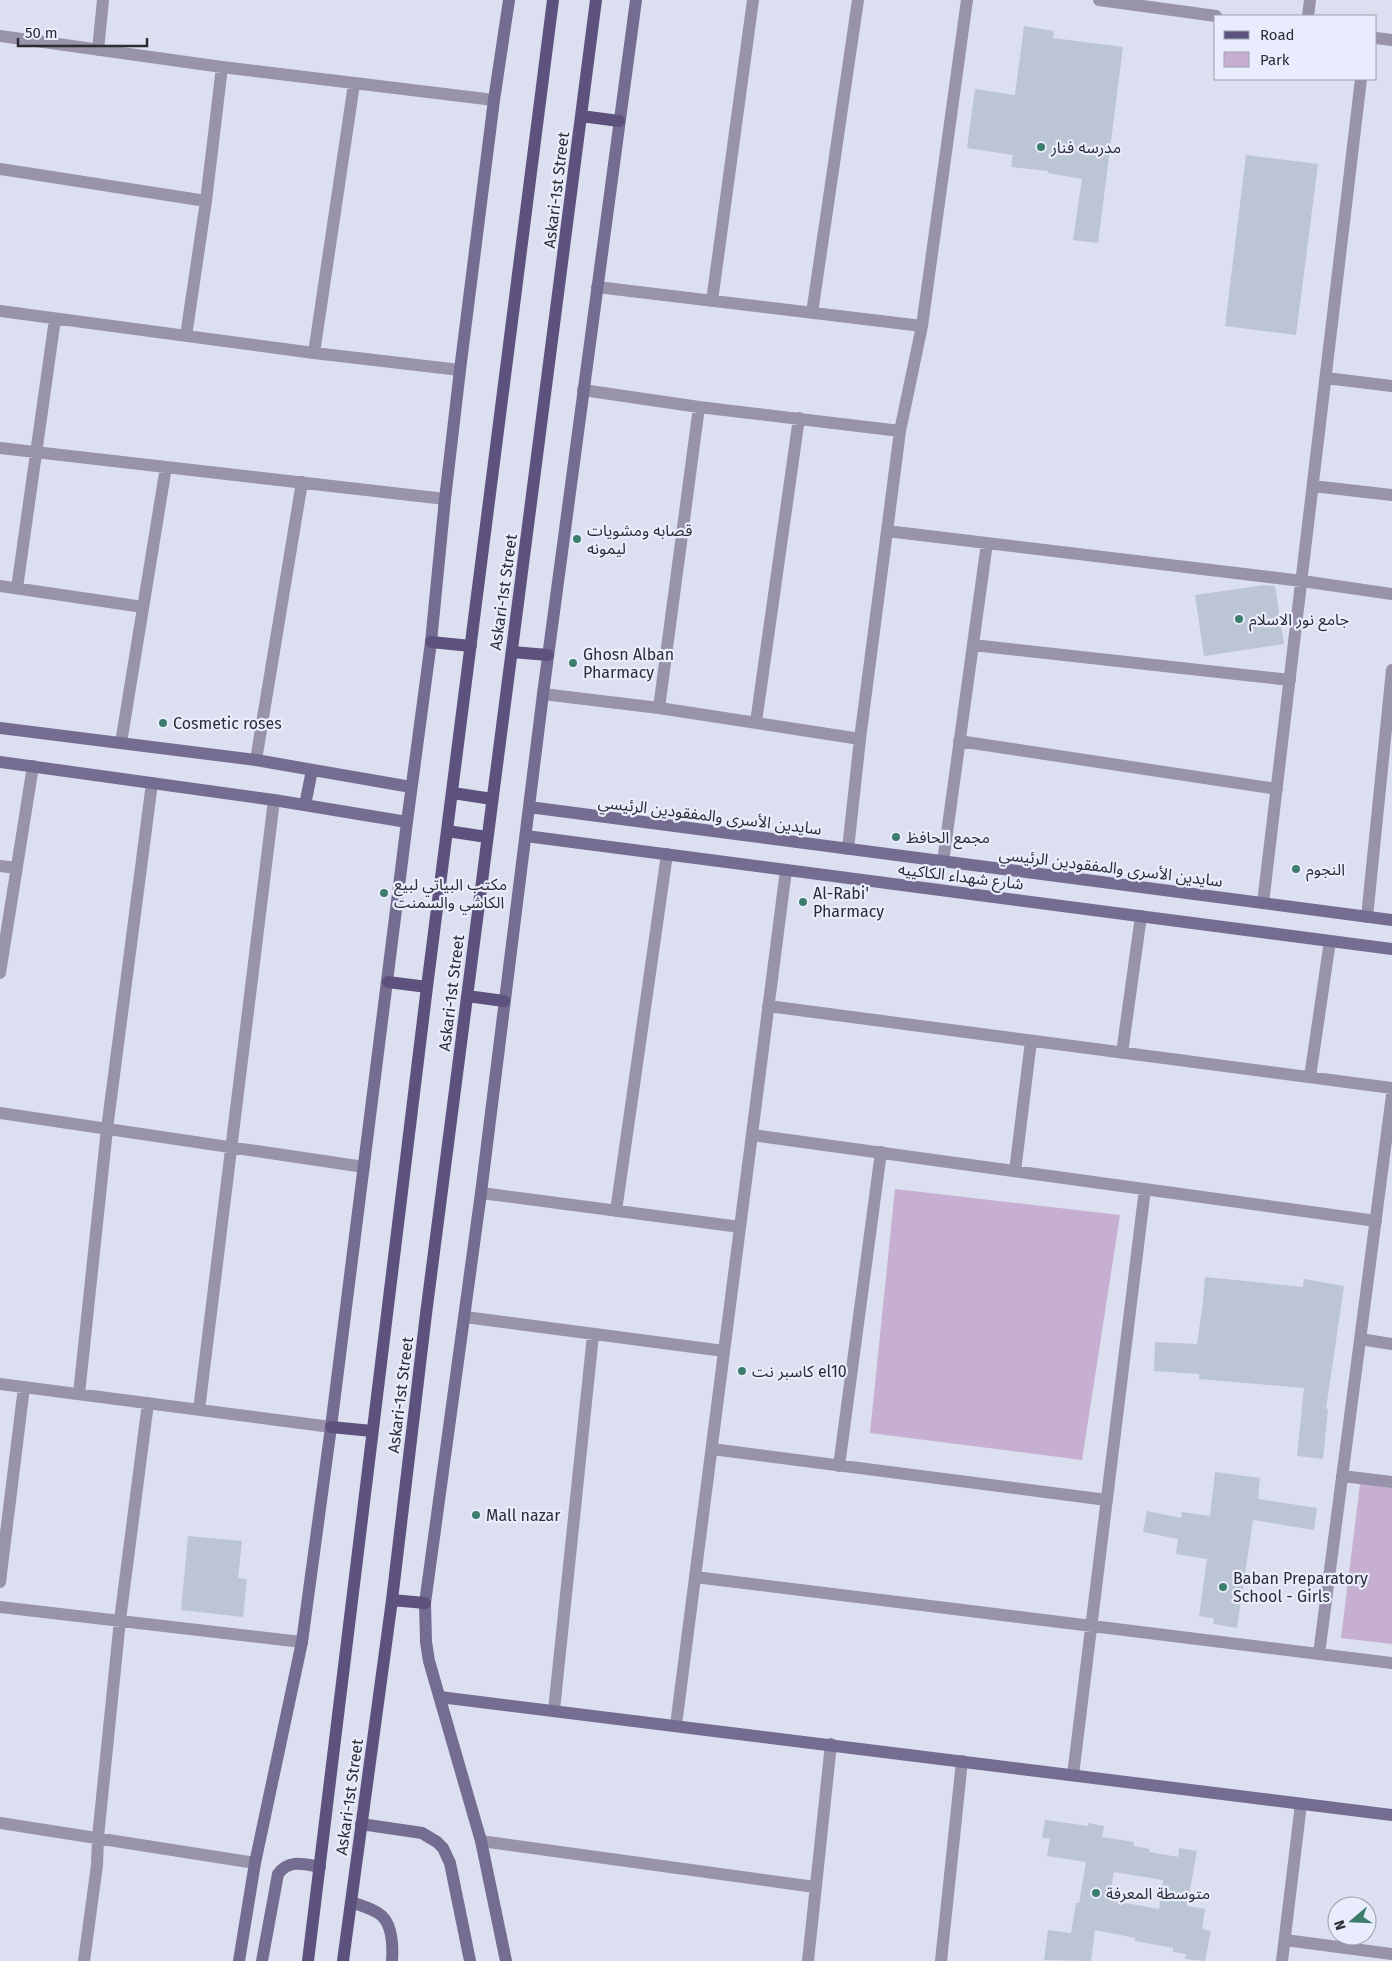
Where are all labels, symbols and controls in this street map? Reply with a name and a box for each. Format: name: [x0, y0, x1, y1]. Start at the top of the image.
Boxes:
scale bar: [18, 15, 146, 47]
legend: [1214, 15, 1377, 80]
text: 50 m: [25, 24, 58, 42]
text: Road: [1260, 26, 1295, 44]
text: Park: [1260, 51, 1290, 69]
street label: Askari-1st Street: [540, 131, 573, 249]
place label: مدرسه فنار: [1050, 138, 1121, 157]
marker: مدرسه فنار: [1035, 141, 1047, 153]
place label: قصابه ومشويات ليمونه: [587, 521, 692, 558]
street label: Askari-1st Street: [486, 533, 521, 651]
marker: قصابه ومشويات ليمونه: [571, 533, 583, 545]
place label: جامع نور الاسلام: [1249, 610, 1349, 632]
marker: جامع نور الاسلام: [1233, 613, 1245, 625]
place label: Ghosn Alban Pharmacy: [583, 645, 674, 682]
marker: Ghosn Alban Pharmacy: [567, 657, 579, 669]
place label: Cosmetic roses: [173, 714, 282, 733]
marker: Cosmetic roses: [157, 717, 169, 729]
street label: سايدين الأسرى والمفقودين الرئيسي: [597, 792, 823, 841]
place label: مجمع الحافظ: [906, 828, 990, 850]
marker: مجمع الحافظ: [890, 831, 902, 843]
street label: سايدين الأسرى والمفقودين الرئيسي: [998, 844, 1224, 893]
street label: شارع شهداء الكاكييه: [897, 859, 1025, 897]
place label: النجوم: [1306, 860, 1345, 882]
marker: النجوم: [1290, 863, 1302, 875]
place label: مكتب البياتي لبيع الكاشي والسمنت: [394, 875, 507, 915]
place label: Al-Rabi' Pharmacy: [813, 884, 884, 921]
marker: مكتب البياتي لبيع الكاشي والسمنت: [378, 887, 390, 899]
marker: Al-Rabi' Pharmacy: [797, 896, 809, 908]
street label: Askari-1st Street: [435, 934, 468, 1052]
street label: Askari-1st Street: [384, 1336, 417, 1454]
place label: كاسبر نت el10: [752, 1362, 847, 1381]
marker: كاسبر نت el10: [736, 1365, 748, 1377]
place label: Mall nazar: [486, 1506, 561, 1525]
marker: Mall nazar: [470, 1509, 482, 1521]
place label: Baban Preparatory School - Girls: [1233, 1569, 1368, 1606]
marker: Baban Preparatory School - Girls: [1217, 1581, 1229, 1593]
street label: Askari-1st Street: [332, 1738, 367, 1856]
place label: متوسطة المعرفة: [1106, 1884, 1210, 1903]
marker: متوسطة المعرفة: [1090, 1887, 1102, 1899]
north arrow: [1327, 1896, 1377, 1946]
text: N: [1331, 1918, 1350, 1932]

